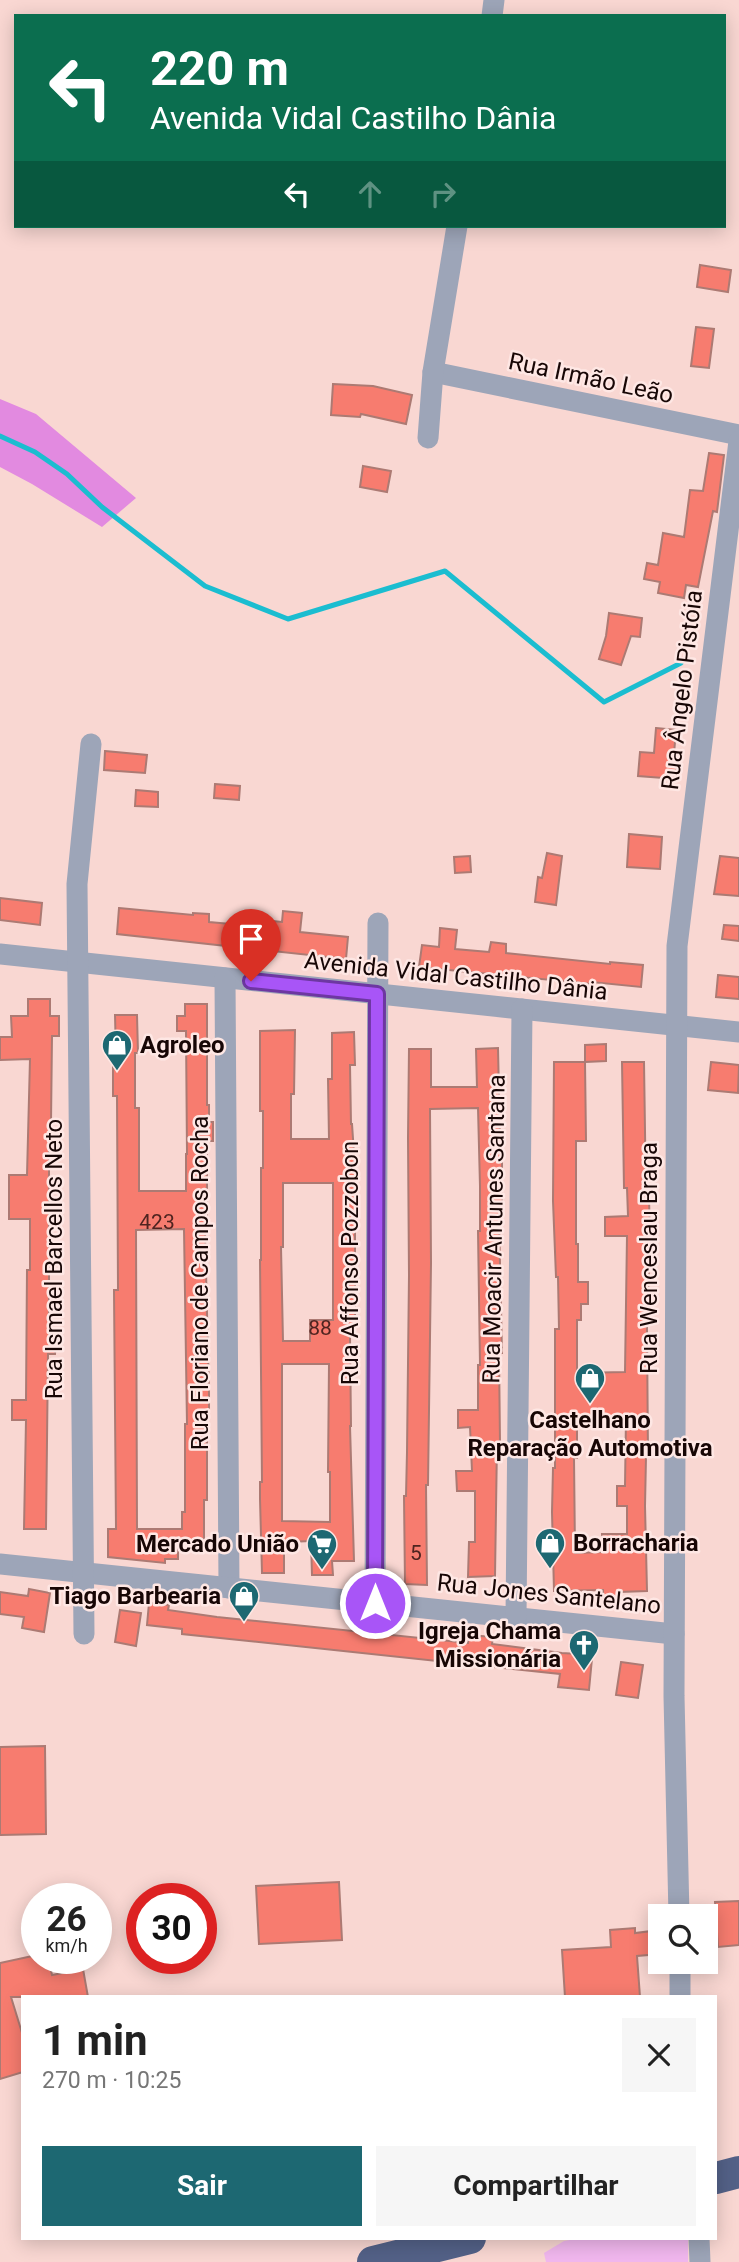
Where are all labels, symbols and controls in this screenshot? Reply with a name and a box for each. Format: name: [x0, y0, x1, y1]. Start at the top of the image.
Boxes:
text: 220 m: [150, 40, 289, 97]
icon: left: [35, 42, 126, 133]
text: Avenida Vidal Castilho Dânia: [150, 99, 556, 137]
icon: left: [278, 175, 316, 213]
icon: ahead: [351, 175, 389, 213]
icon: right: [424, 175, 462, 213]
street label: Rua Irmão Leão: [506, 347, 676, 409]
street label: Rua Ângelo Pistóia: [656, 588, 708, 792]
pin: [221, 909, 281, 981]
icon: arrive: [232, 920, 270, 958]
street label: Avenida Vidal Castilho Dânia: [303, 946, 609, 1006]
shop icon: Agroleo: [100, 1028, 134, 1072]
place label: Agroleo: [140, 1031, 225, 1059]
street label: Rua Moacir Antunes Santana: [477, 1074, 511, 1384]
street label: Rua Floriano de Campos Rocha: [186, 1116, 214, 1450]
street label: Rua Ismael Barcellos Neto: [40, 1119, 68, 1399]
street label: Rua Affonso Pozzobon: [336, 1141, 364, 1385]
street label: Rua Wenceslau Braga: [635, 1142, 663, 1374]
house number: 423: [139, 1210, 175, 1234]
house number: 88: [308, 1316, 332, 1340]
shop icon: Castelhano Reparação Automotiva: [573, 1361, 607, 1405]
place label: Castelhano Reparação Automotiva: [467, 1406, 713, 1462]
shop icon: Borracharia: [533, 1526, 567, 1570]
supermarket icon: Mercado União: [305, 1527, 339, 1571]
place label: Borracharia: [573, 1529, 699, 1557]
place label: Mercado União: [136, 1530, 299, 1558]
house number: 5: [410, 1541, 422, 1565]
position arrow: [338, 1566, 412, 1640]
street label: Rua Jones Santelano: [436, 1568, 662, 1620]
shop icon: Tiago Barbearia: [227, 1579, 261, 1623]
place label: Tiago Barbearia: [49, 1582, 221, 1610]
place label: Igreja Chama Missionária: [418, 1617, 561, 1673]
church icon: Igreja Chama Missionária: [567, 1628, 601, 1672]
speed limit sign: 30: [126, 1883, 217, 1974]
text: 26: [46, 1899, 87, 1940]
map controls: [648, 1904, 718, 1974]
button: search: [648, 1904, 718, 1974]
text: km/h: [45, 1935, 88, 1956]
text: 1 min: [42, 2016, 148, 2065]
button: close: [622, 2018, 696, 2092]
text: 270 m · 10:25: [42, 2067, 181, 2094]
button: Sair: [42, 2146, 362, 2226]
button: Compartilhar: [376, 2146, 696, 2226]

